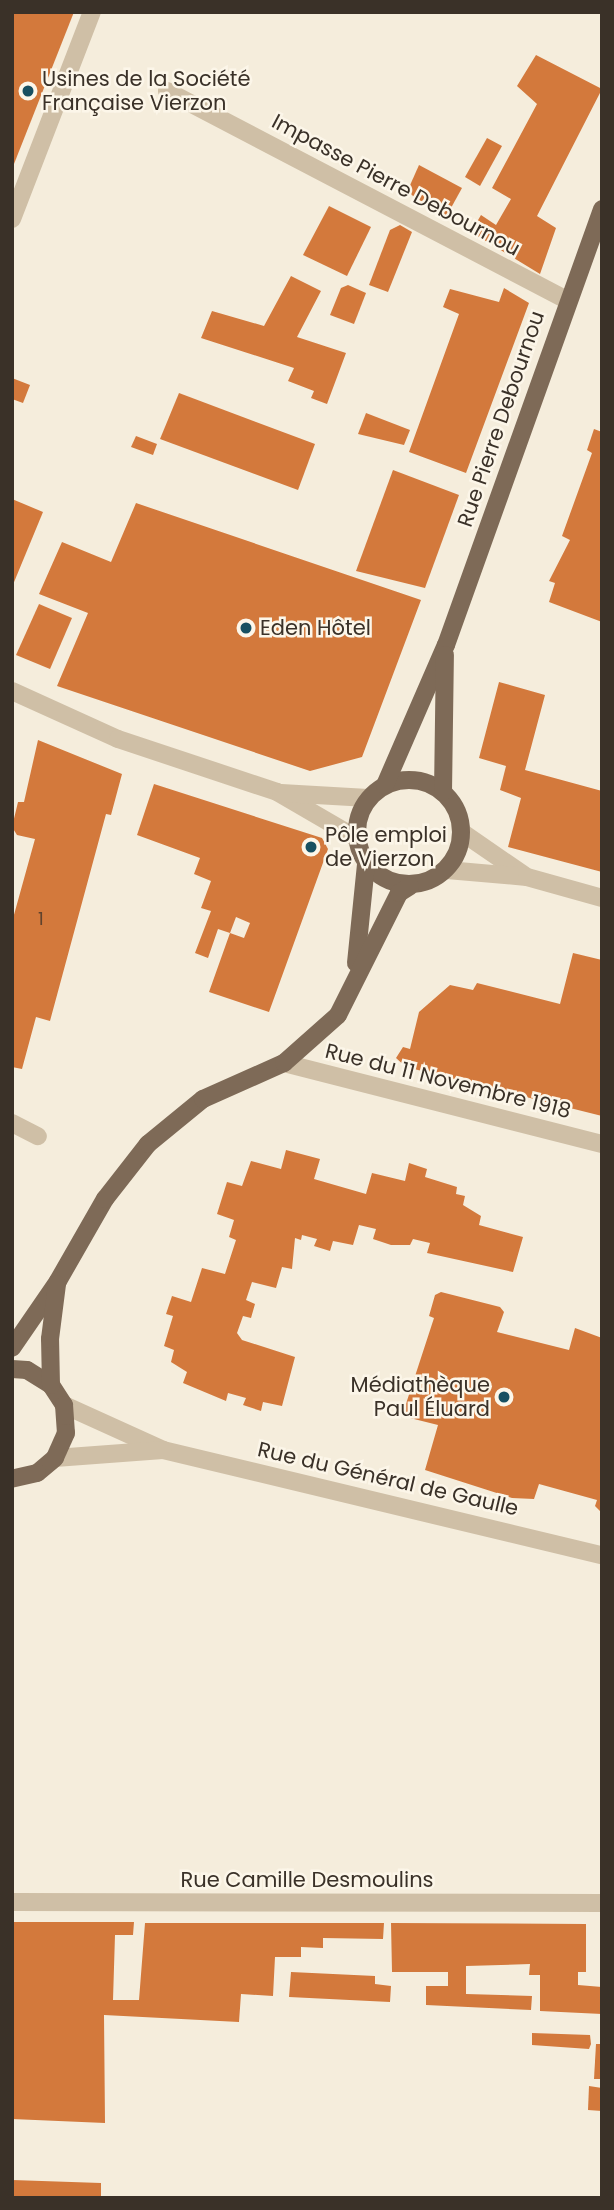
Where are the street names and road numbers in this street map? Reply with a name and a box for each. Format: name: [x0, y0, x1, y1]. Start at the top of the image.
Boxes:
street label: Impasse Pierre Debournou: [268, 109, 524, 261]
street label: Rue Pierre Debournou: [452, 308, 550, 530]
street label: Rue du 11 Novembre 1918: [323, 1038, 573, 1124]
street label: Rue du Général de Gaulle: [255, 1437, 521, 1521]
street label: Rue Camille Desmoulins: [180, 1867, 434, 1893]

